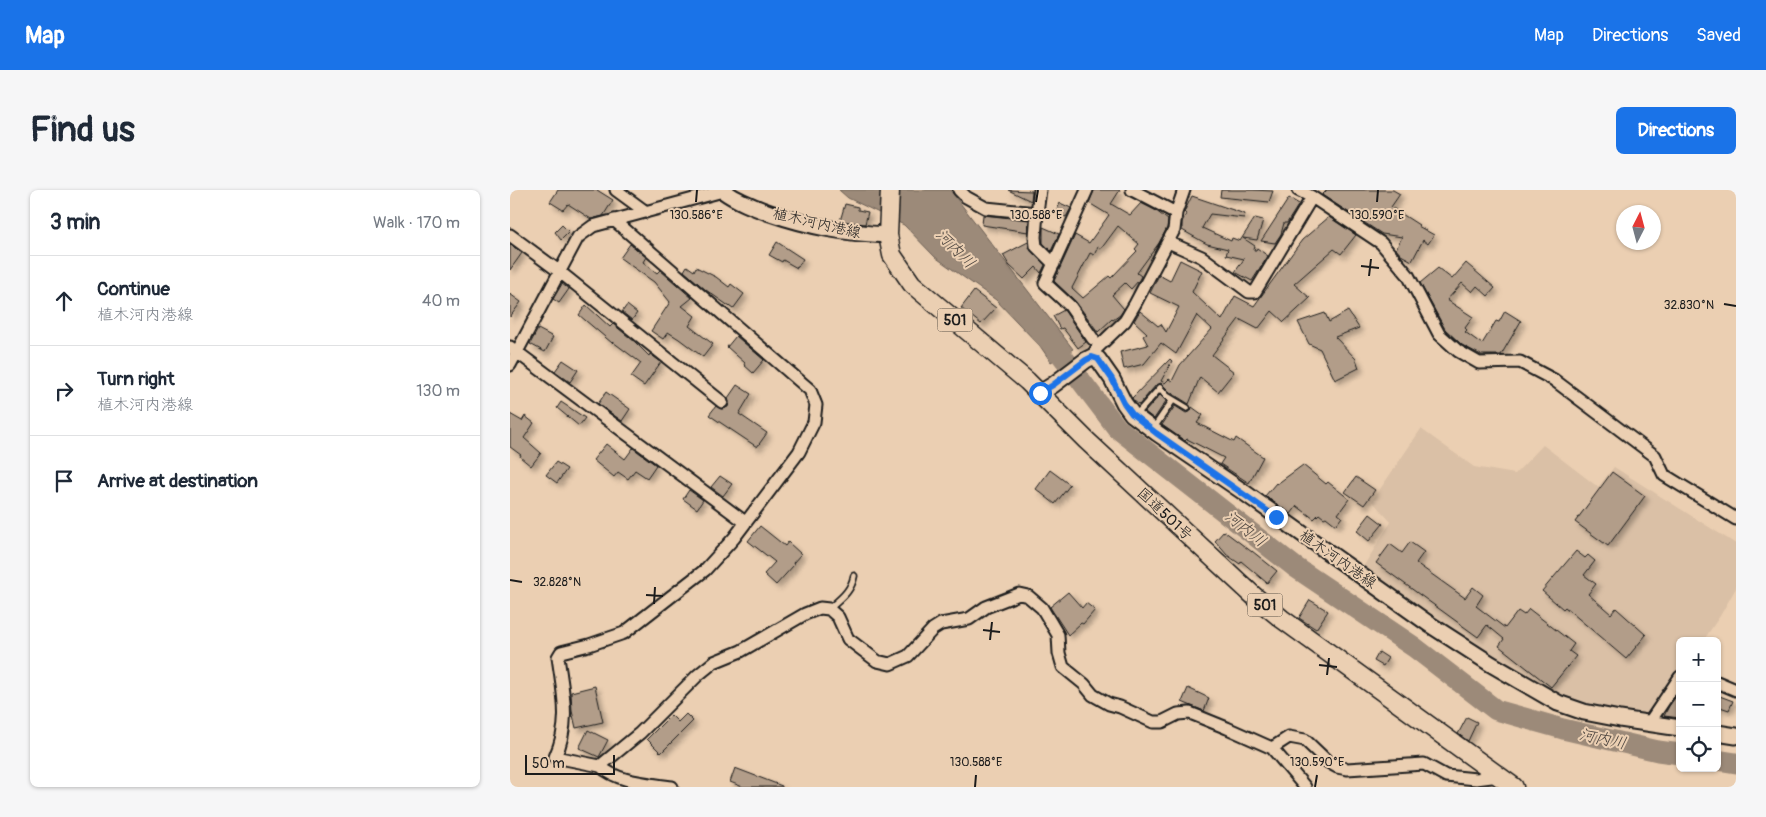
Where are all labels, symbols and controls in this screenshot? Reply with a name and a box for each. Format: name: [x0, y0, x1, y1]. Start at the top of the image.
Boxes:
text: Map: [25, 21, 65, 50]
text: Map: [1534, 24, 1564, 47]
text: Directions: [1592, 24, 1668, 47]
text: Saved: [1696, 24, 1741, 47]
button: Directions: [1616, 107, 1736, 154]
text: Find us: [30, 108, 135, 152]
street label: 植木河内港線: [771, 204, 863, 243]
north arrow: [1616, 205, 1661, 250]
text: 130.586°E: [669, 208, 723, 223]
text: 130.588°E: [1010, 208, 1062, 223]
text: 130.590°E: [1350, 208, 1404, 223]
text: 3 min: [50, 209, 100, 236]
text: Walk · 170 m: [373, 213, 460, 233]
water label: 河内川: [931, 225, 979, 273]
text: Continue: [97, 277, 170, 301]
icon: ahead: [50, 287, 78, 315]
text: 40 m: [422, 291, 460, 311]
text: 32.830°N: [1664, 298, 1714, 313]
text: 植木河内港線: [97, 305, 193, 325]
road number: 501: [938, 308, 972, 332]
text: Turn right: [97, 367, 175, 391]
icon: right: [50, 377, 78, 405]
text: 130 m: [416, 381, 460, 401]
route start: [1029, 382, 1052, 405]
text: 植木河内港線: [97, 395, 193, 415]
icon: arrive: [50, 467, 78, 495]
text: Arrive at destination: [97, 469, 258, 493]
street label: 国道501号: [1133, 484, 1196, 545]
water label: 河内川: [1220, 506, 1270, 551]
route end: [1265, 506, 1288, 529]
street label: 植木河内港線: [1295, 526, 1380, 593]
text: 32.828°N: [533, 575, 581, 590]
road number: 501: [1248, 594, 1282, 616]
map controls: [1676, 637, 1721, 772]
button: +: [1676, 637, 1721, 682]
button: −: [1676, 682, 1721, 727]
water label: 河内川: [1577, 724, 1628, 754]
button: locate: [1676, 727, 1721, 772]
scale bar: [525, 752, 615, 775]
text: 50 m: [532, 755, 565, 772]
text: 130.588°E: [950, 755, 1002, 770]
text: 130.590°E: [1290, 755, 1344, 770]

